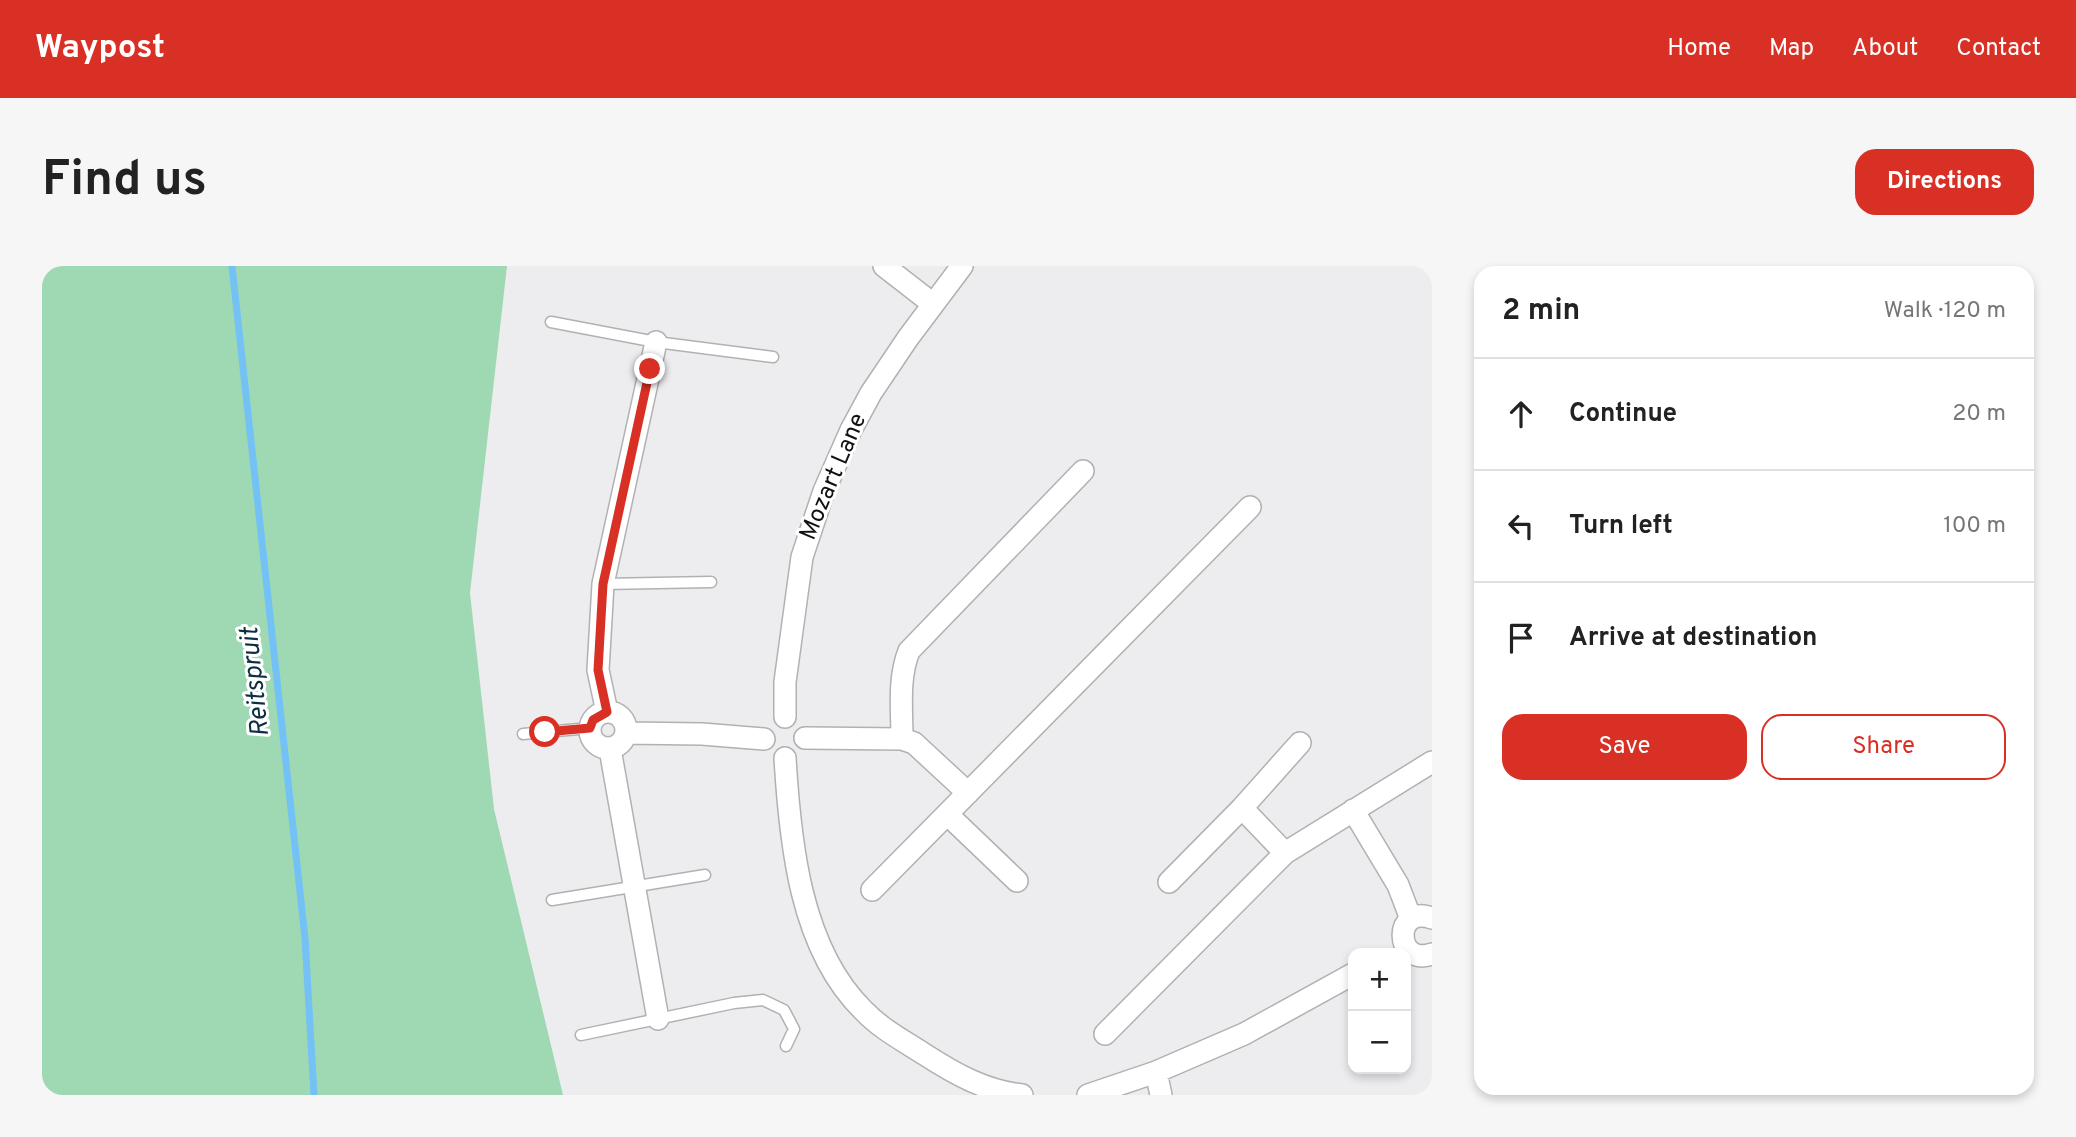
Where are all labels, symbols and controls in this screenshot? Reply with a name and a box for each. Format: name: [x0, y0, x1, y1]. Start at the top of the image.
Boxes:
text: Waypost: [35, 28, 165, 70]
text: Home: [1667, 34, 1731, 64]
text: Map: [1769, 34, 1814, 64]
text: About: [1852, 34, 1918, 64]
text: Contact: [1956, 34, 2041, 64]
button: Directions: [1855, 149, 2034, 215]
text: Find us: [42, 151, 207, 213]
text: 2 min: [1502, 293, 1580, 330]
text: Walk · 120 m: [1884, 297, 2006, 326]
route end: [634, 353, 665, 384]
icon: ahead: [1502, 395, 1540, 433]
text: Continue: [1569, 398, 1677, 431]
text: 20 m: [1952, 400, 2006, 429]
street label: Mozart Lane: [794, 409, 874, 545]
icon: left: [1502, 507, 1540, 545]
text: Turn left: [1569, 510, 1673, 543]
text: 100 m: [1943, 512, 2006, 541]
icon: arrive: [1502, 619, 1540, 657]
text: Arrive at destination: [1569, 622, 1817, 655]
water label: Reitspruit: [234, 624, 278, 738]
button: Save: [1502, 714, 1747, 780]
button: Share: [1761, 714, 2006, 780]
route start: [529, 716, 560, 747]
map controls: [1348, 948, 1411, 1074]
button: +: [1348, 948, 1411, 1011]
button: −: [1348, 1011, 1411, 1074]

